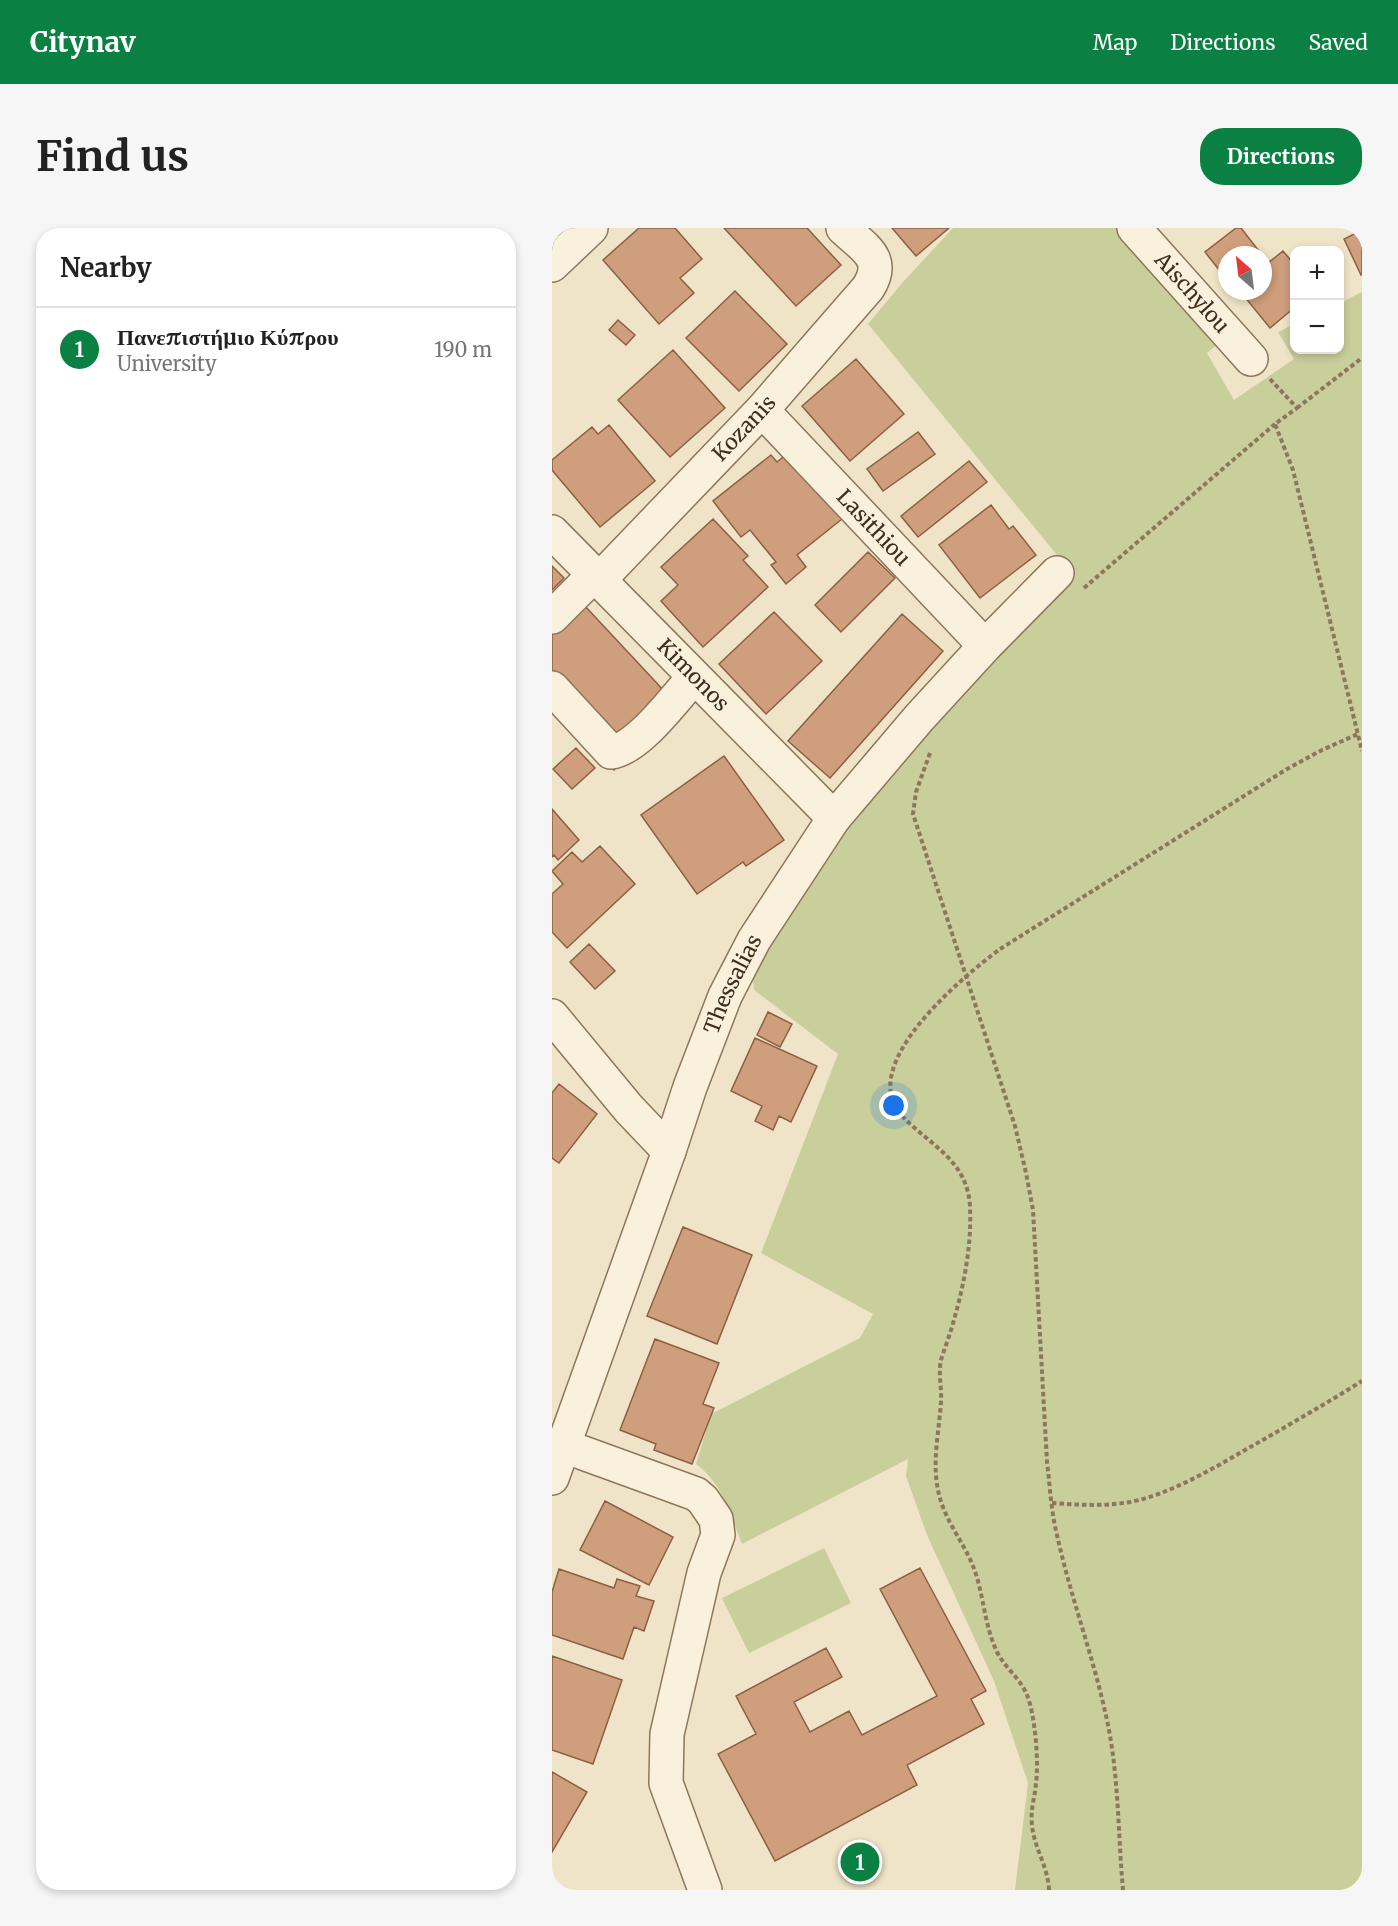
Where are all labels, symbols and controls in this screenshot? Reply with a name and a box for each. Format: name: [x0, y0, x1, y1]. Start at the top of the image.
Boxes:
text: Citynav: [30, 24, 136, 60]
text: Map: [1093, 29, 1137, 56]
text: Directions: [1170, 29, 1275, 56]
text: Saved: [1308, 29, 1368, 56]
button: Directions: [1200, 128, 1362, 185]
text: Find us: [36, 130, 189, 182]
street label: Aischylou: [1148, 246, 1236, 339]
north arrow: [1218, 246, 1272, 300]
map controls: [1290, 246, 1344, 354]
button: +: [1290, 246, 1344, 300]
text: Nearby: [60, 251, 152, 284]
button: −: [1290, 300, 1344, 354]
text: Πανεπιστήμιο Κύπρου: [117, 323, 339, 351]
text: 1: [75, 337, 84, 362]
text: 190 m: [434, 337, 492, 362]
text: University: [117, 351, 217, 376]
street label: Kozanis: [706, 390, 782, 467]
street label: Lasithiou: [831, 483, 916, 571]
street label: Kimonos: [652, 633, 735, 717]
street label: Thessalias: [698, 930, 767, 1038]
your location: [879, 1091, 908, 1120]
pin: 1: [840, 1840, 880, 1884]

